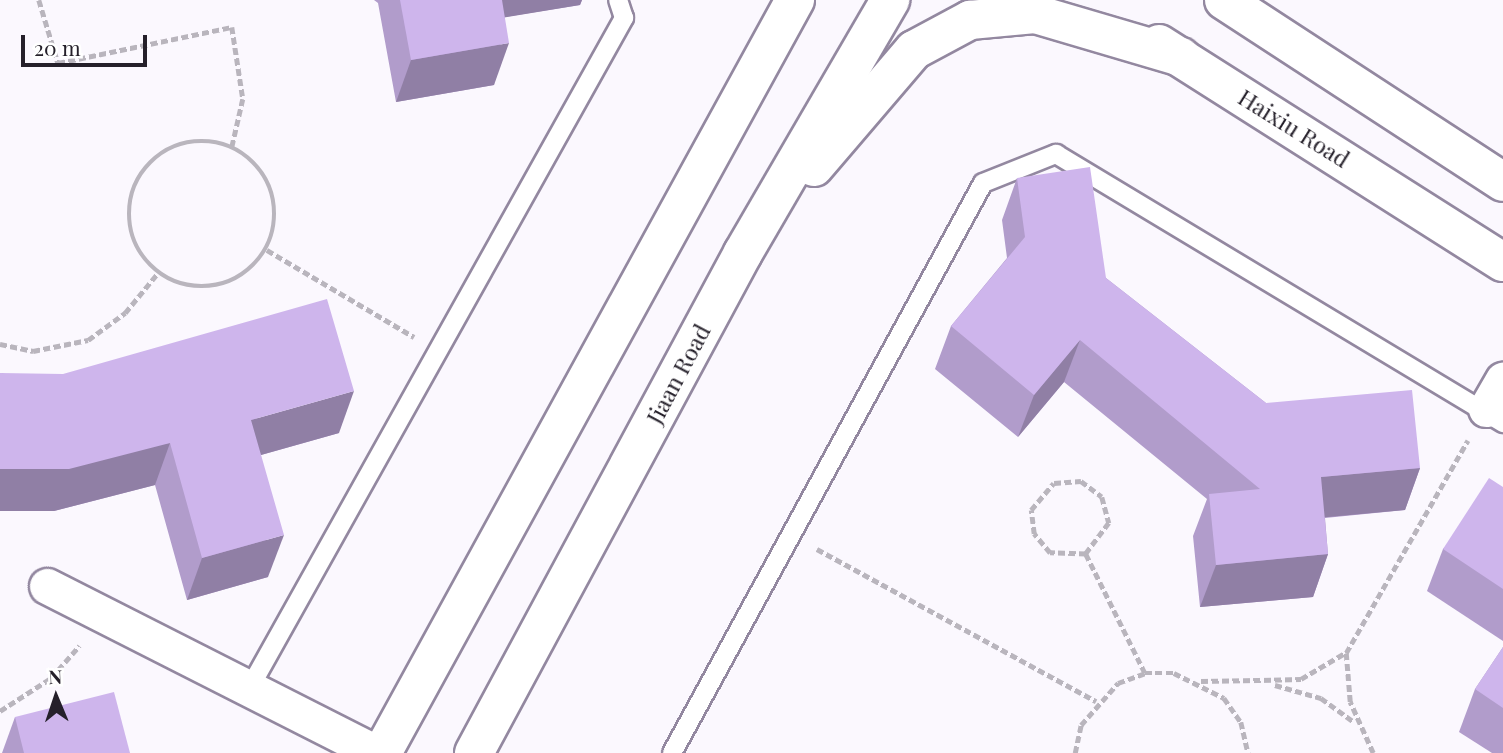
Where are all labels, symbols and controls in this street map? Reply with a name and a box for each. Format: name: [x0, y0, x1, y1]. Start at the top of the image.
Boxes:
scale bar: [24, 21, 150, 65]
text: 20 m: [34, 33, 81, 61]
street label: Haixiu Road: [1233, 83, 1355, 173]
street label: Jiaan Road: [640, 319, 716, 429]
north arrow: [21, 662, 91, 732]
text: N: [48, 663, 63, 689]

